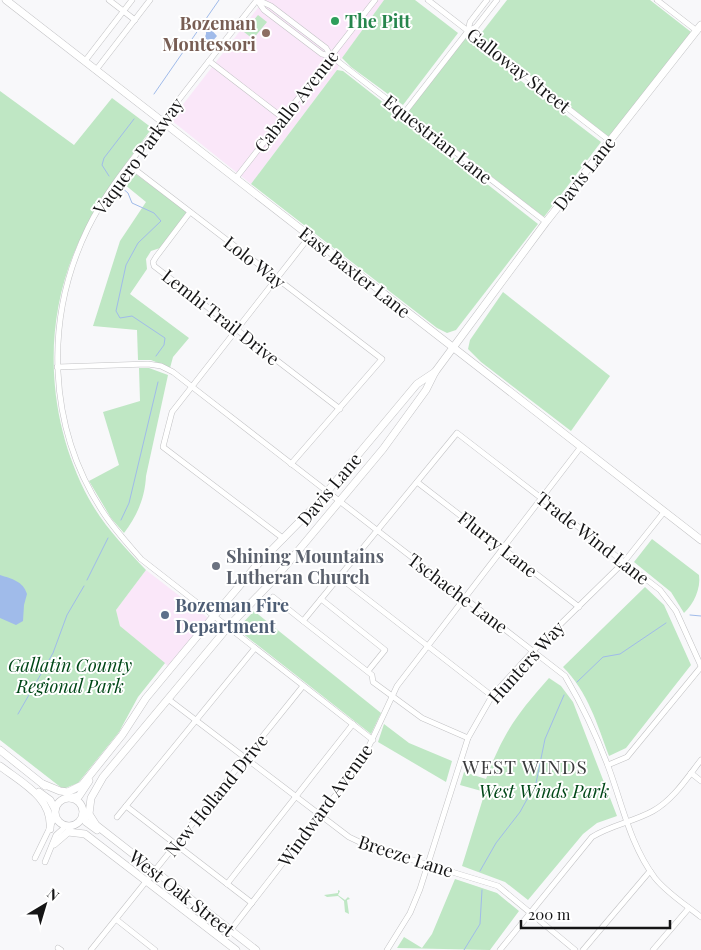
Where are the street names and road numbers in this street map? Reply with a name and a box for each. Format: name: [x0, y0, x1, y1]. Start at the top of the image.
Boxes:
street label: Galloway Street: [462, 22, 576, 118]
street label: Caballo Avenue: [248, 45, 344, 157]
street label: Equestrian Lane: [379, 89, 497, 189]
street label: Vaquero Parkway: [87, 93, 189, 220]
street label: Davis Lane: [548, 131, 620, 215]
street label: East Baxter Lane: [294, 221, 416, 323]
street label: Lolo Way: [219, 230, 291, 294]
street label: Lemhi Trail Drive: [157, 264, 285, 370]
street label: Davis Lane: [292, 448, 366, 530]
street label: Trade Wind Lane: [531, 486, 655, 590]
street label: Flurry Lane: [453, 506, 543, 582]
street label: Tschache Lane: [403, 547, 513, 639]
street label: Hunters Way: [482, 616, 570, 708]
street label: New Holland Drive: [159, 729, 273, 861]
street label: Windward Avenue: [272, 739, 378, 872]
street label: Breeze Lane: [355, 829, 457, 883]
street label: West Oak Street: [124, 844, 240, 942]

